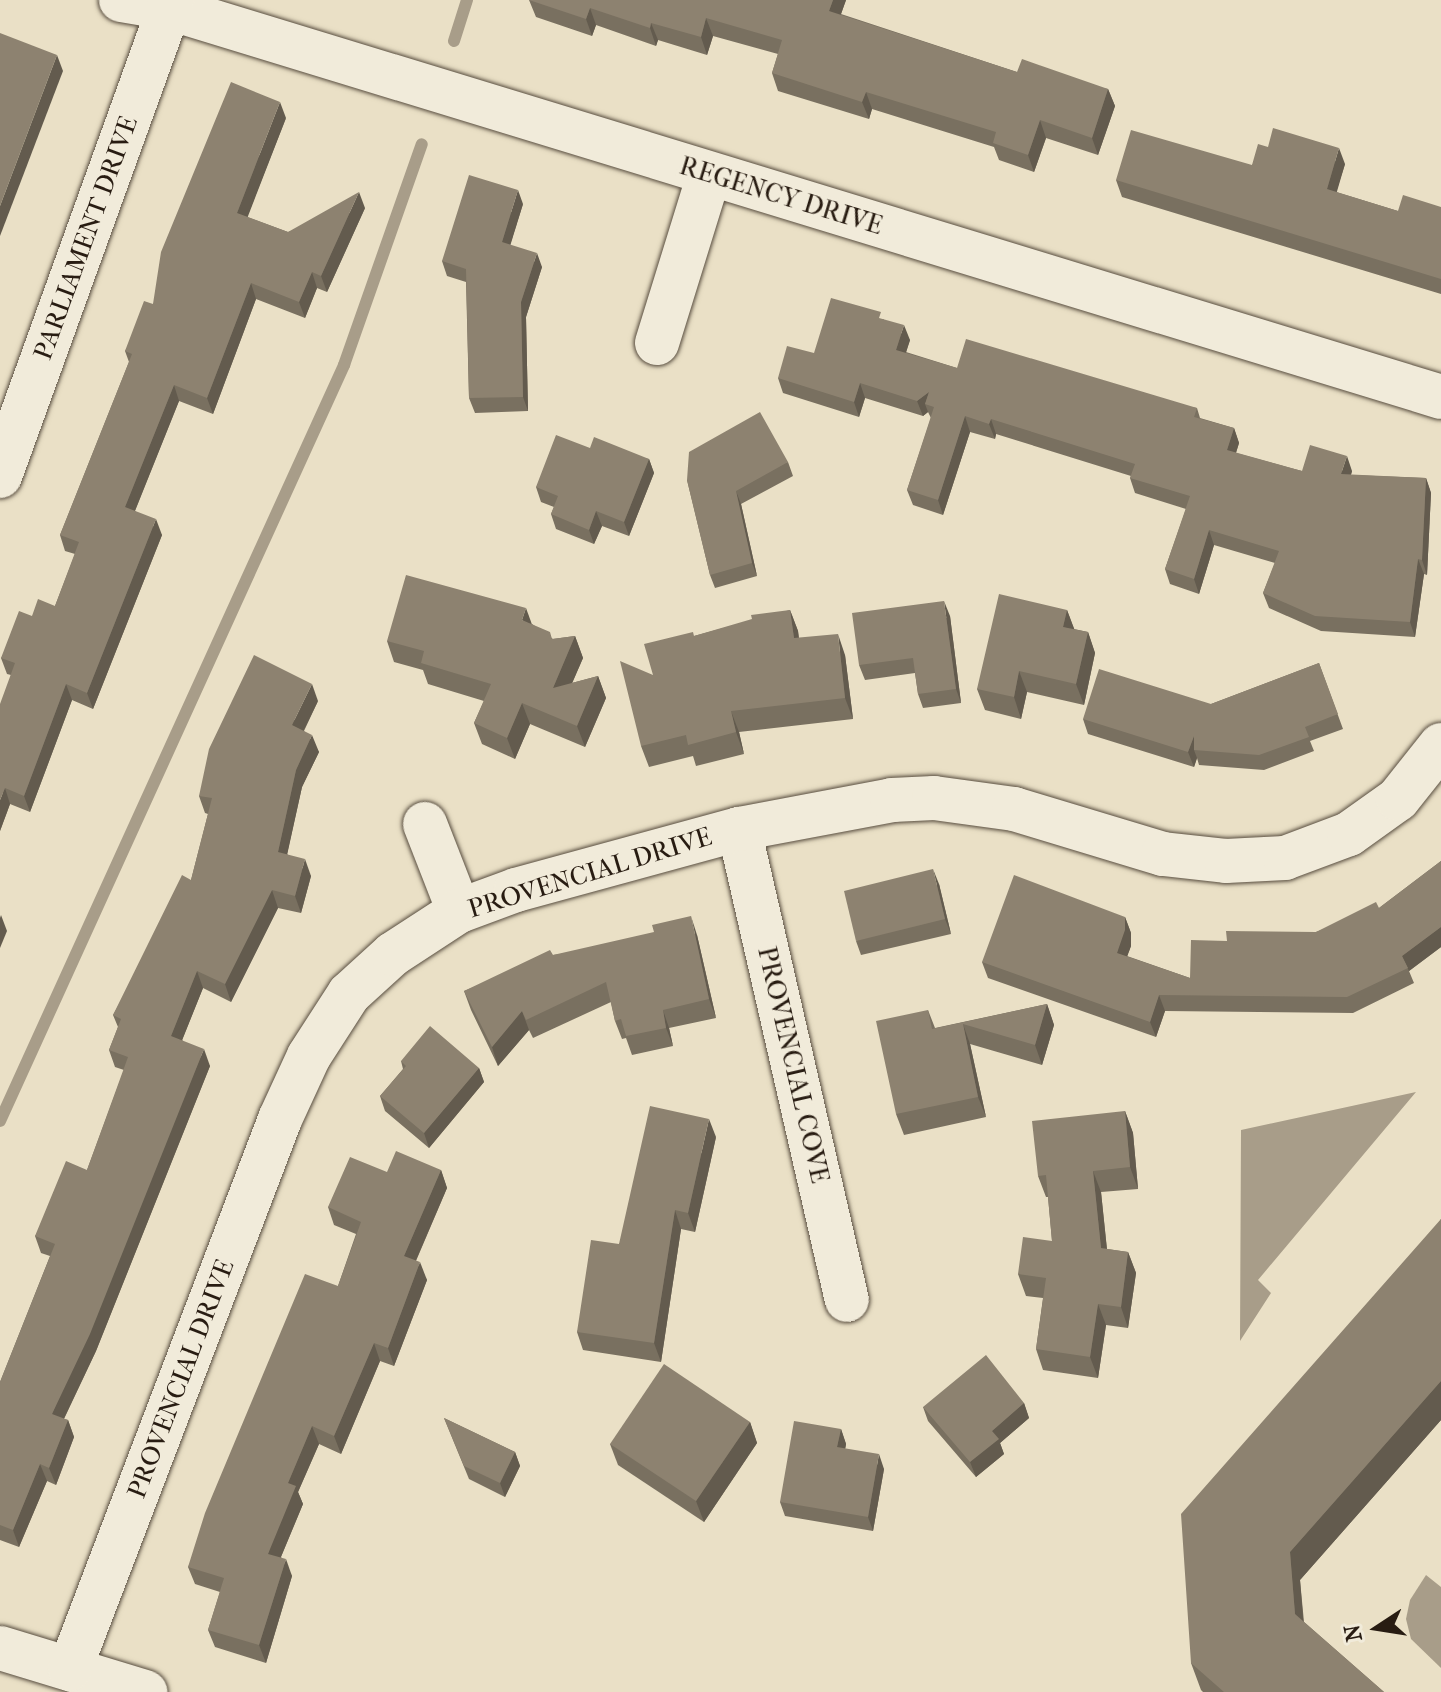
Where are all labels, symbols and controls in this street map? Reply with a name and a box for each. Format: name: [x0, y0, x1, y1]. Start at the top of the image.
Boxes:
street label: PARLIAMENT DRIVE: [27, 112, 145, 364]
street label: REGENCY DRIVE: [676, 150, 886, 242]
street label: PROVENCIAL DRIVE: [464, 821, 716, 925]
street label: PROVENCIAL COVE: [751, 944, 835, 1186]
street label: PROVENCIAL DRIVE: [121, 1255, 241, 1503]
north arrow: [1337, 1588, 1417, 1668]
text: N: [1339, 1622, 1368, 1644]

